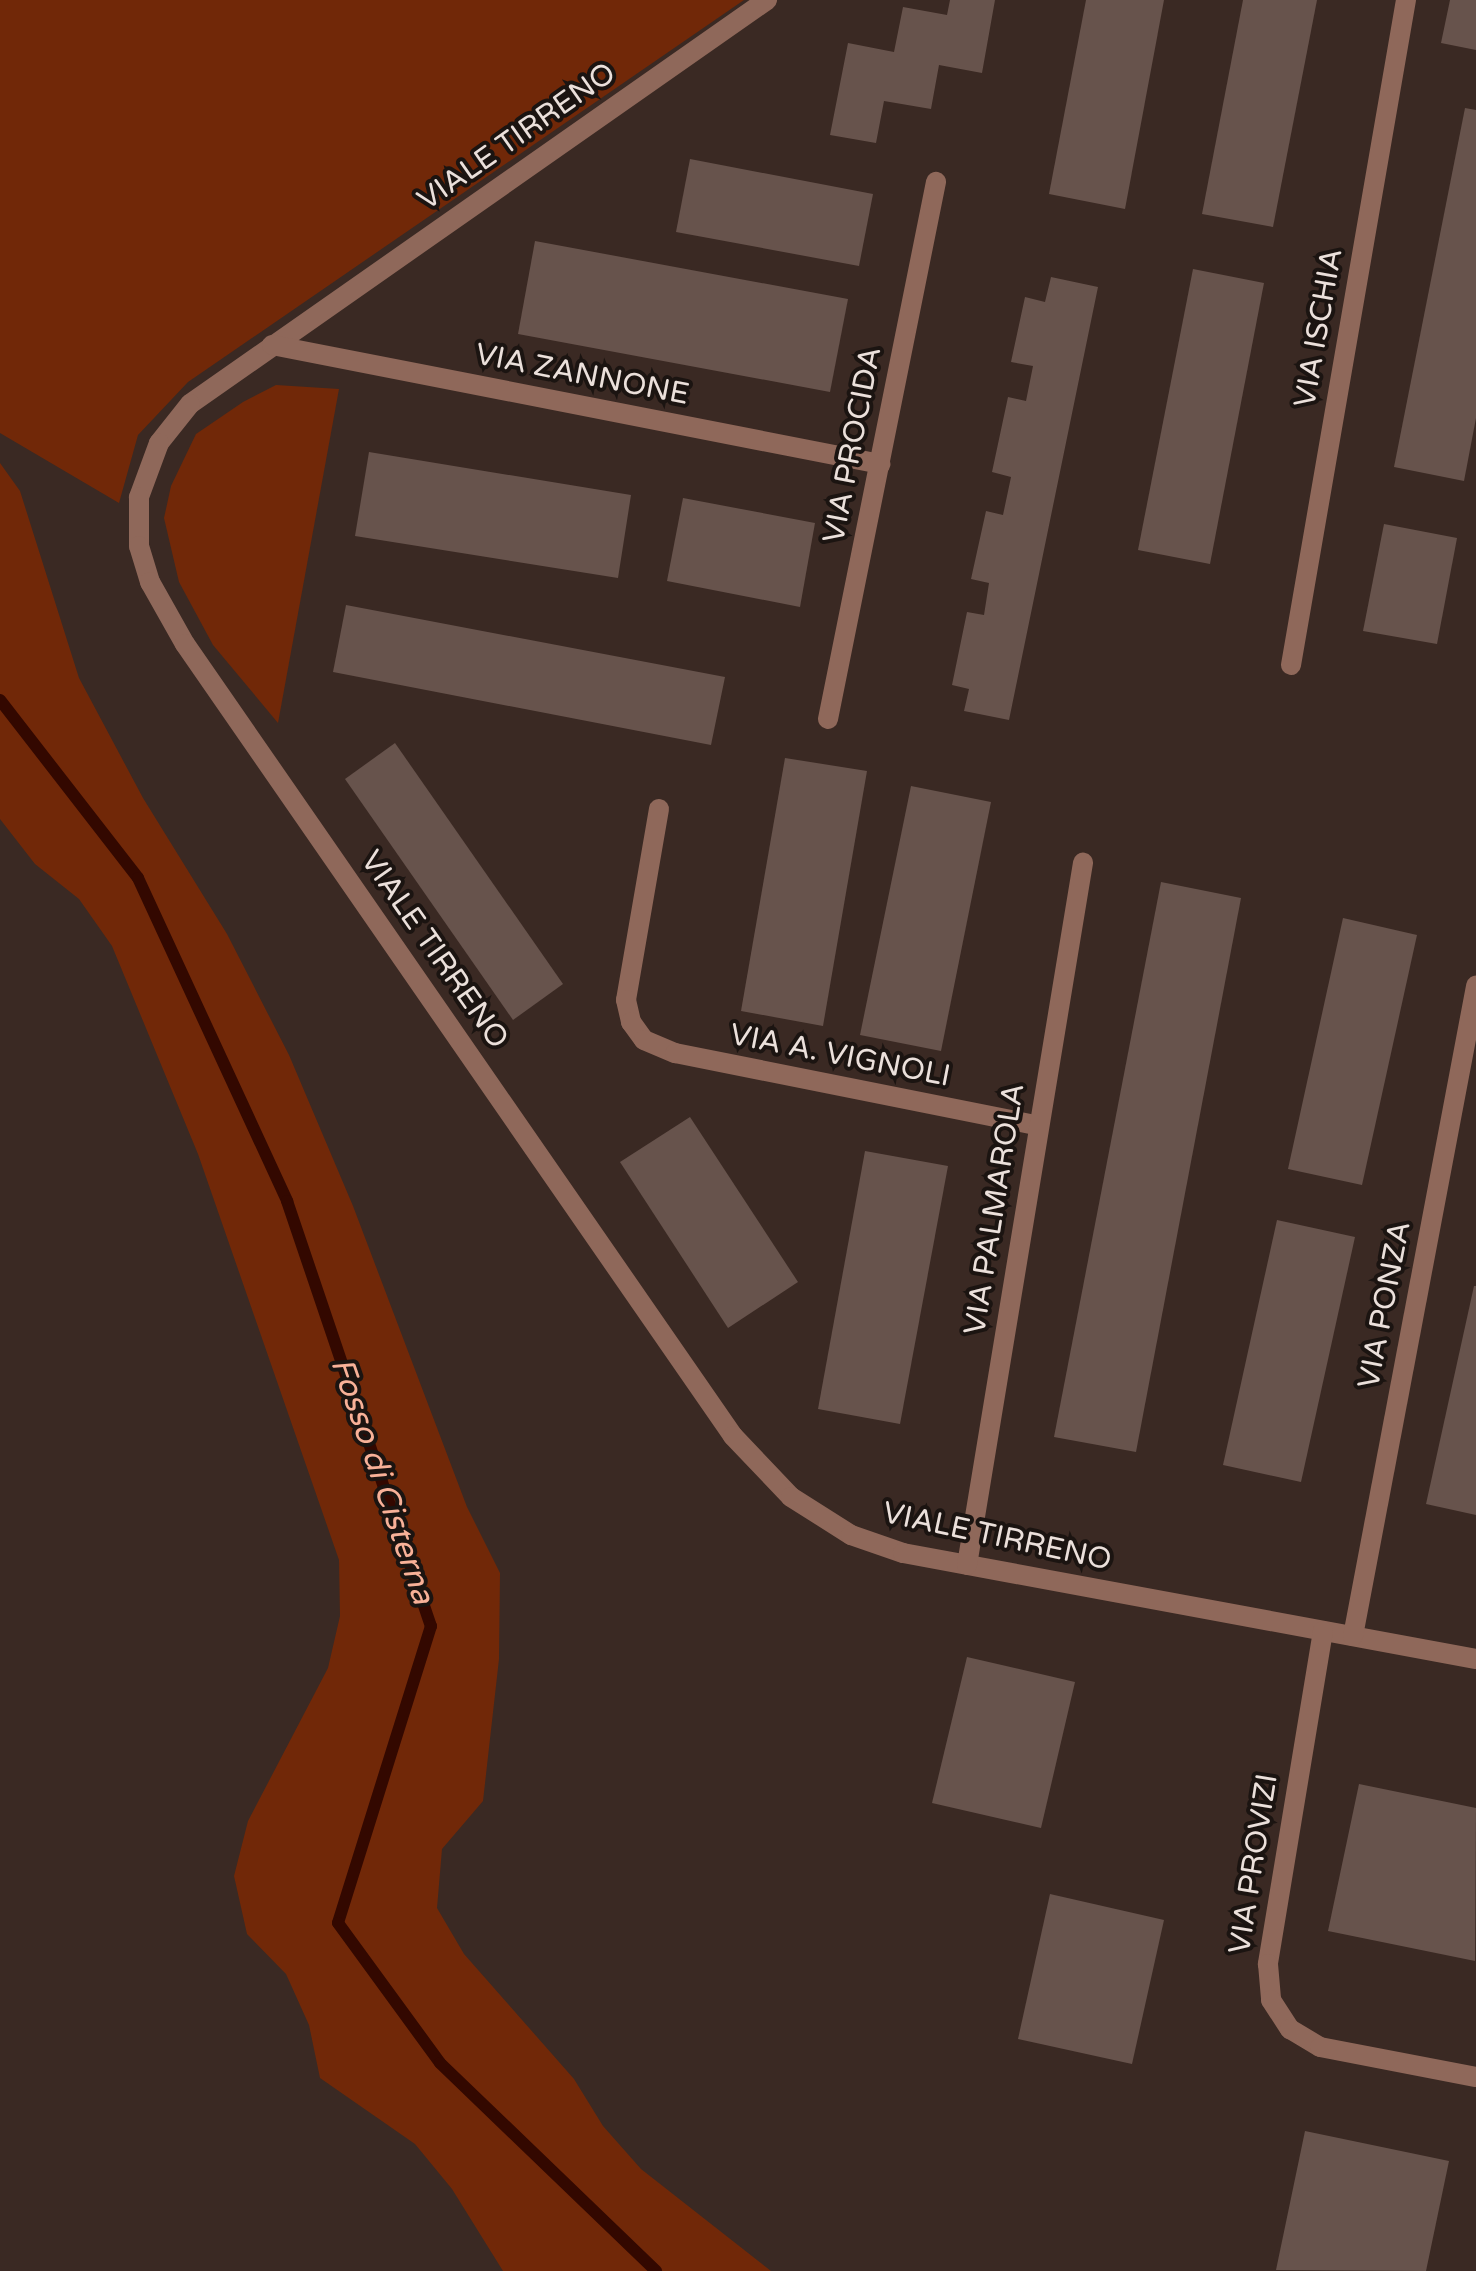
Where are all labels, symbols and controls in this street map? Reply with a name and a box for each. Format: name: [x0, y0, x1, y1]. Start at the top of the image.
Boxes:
street label: VIALE TIRRENO: [411, 55, 623, 219]
street label: VIA ISCHIA: [1287, 246, 1351, 410]
street label: VIA ZANNONE: [472, 337, 692, 413]
street label: VIA PROCIDA: [816, 344, 890, 546]
street label: VIALE TIRRENO: [352, 844, 516, 1056]
street label: VIA A. VIGNOLI: [727, 1017, 953, 1095]
street label: VIA PALMAROLA: [957, 1081, 1033, 1337]
street label: VIA PONZA: [1351, 1218, 1419, 1392]
water label: Fosso di Cisterna: [322, 1353, 442, 1609]
street label: VIALE TIRRENO: [879, 1495, 1115, 1579]
street label: VIA PROVIZI: [1222, 1771, 1286, 1957]

